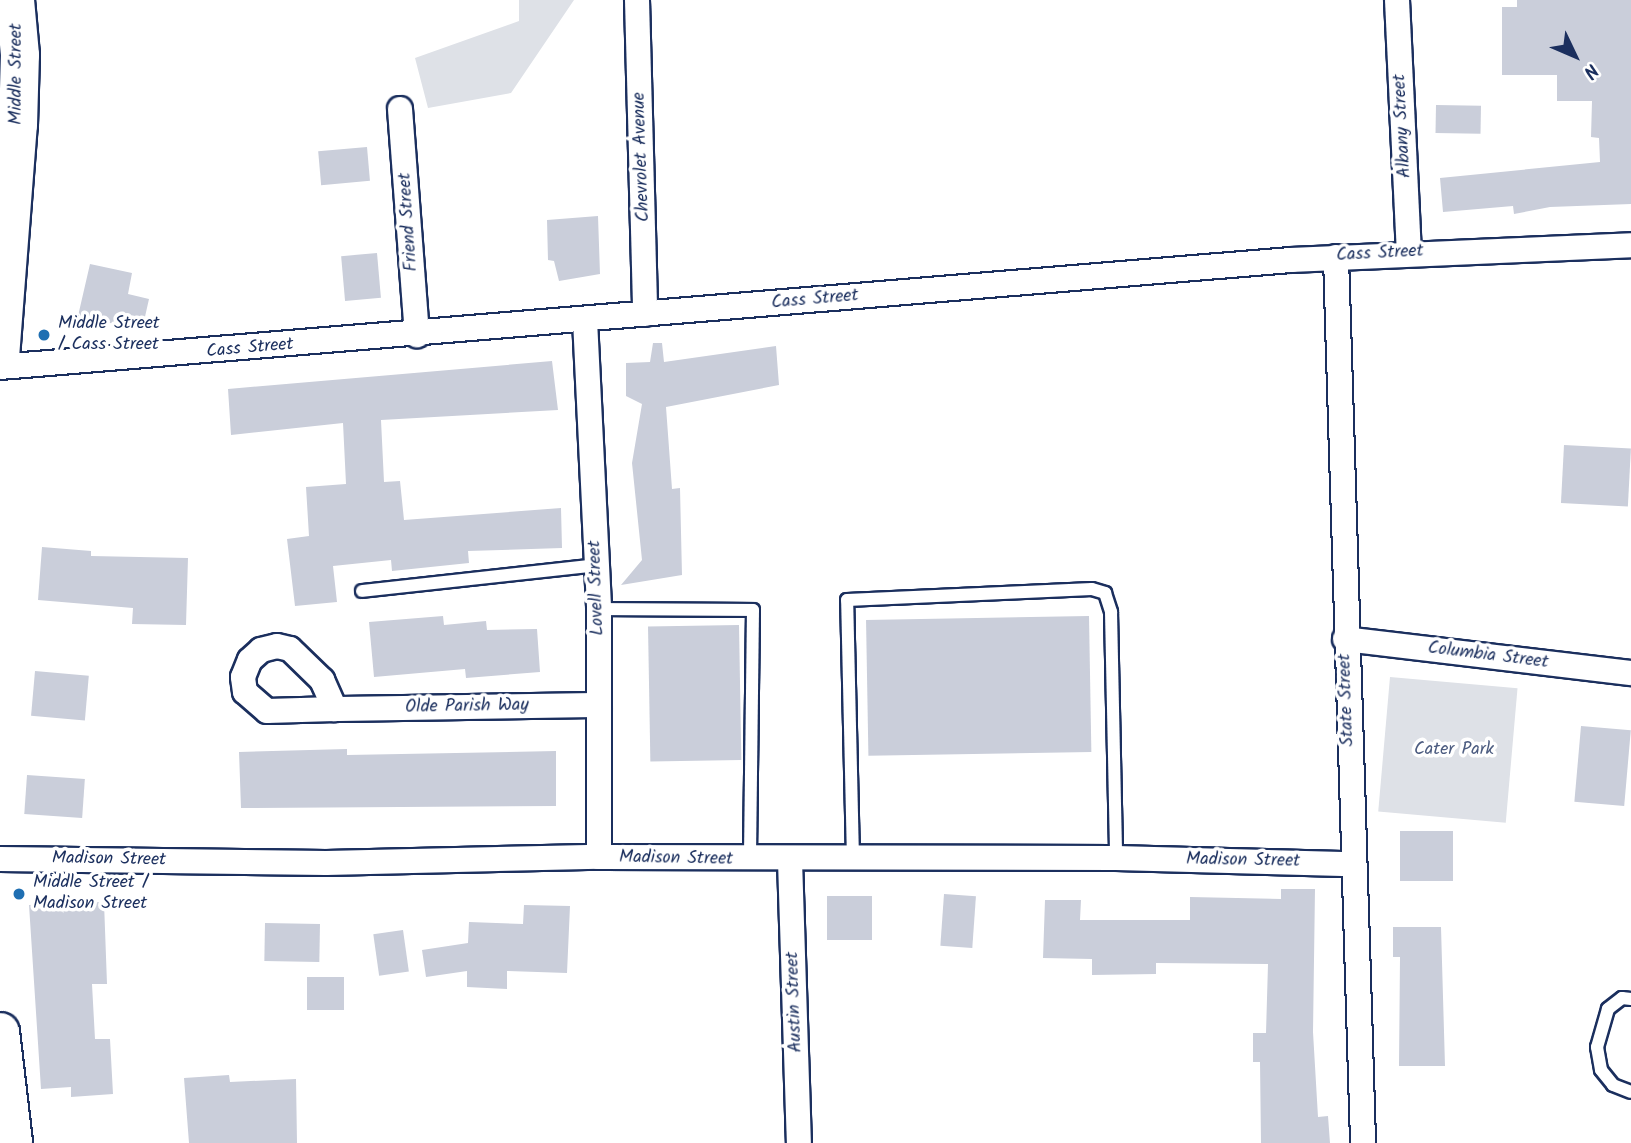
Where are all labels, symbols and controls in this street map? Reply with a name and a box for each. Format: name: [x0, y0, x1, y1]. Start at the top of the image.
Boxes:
north arrow: [1540, 21, 1610, 91]
street label: Middle Street: [6, 23, 28, 125]
text: N: [1575, 56, 1605, 85]
street label: Albany Street: [1389, 73, 1417, 179]
street label: Chevrolet Avenue: [629, 92, 655, 222]
street label: Friend Street: [395, 172, 423, 272]
street label: Cass Street: [1336, 241, 1424, 267]
street label: Cass Street: [771, 285, 859, 315]
place label: Middle Street / Cass Street: [58, 314, 160, 356]
marker: Middle Street / Cass Street: [36, 327, 52, 343]
street label: Cass Street: [206, 334, 294, 364]
street label: Lovell Street: [585, 540, 609, 636]
street label: Columbia Street: [1426, 638, 1550, 674]
street label: State Street: [1335, 653, 1359, 747]
street label: Olde Parish Way: [405, 695, 529, 719]
park label: Cater Park: [1414, 739, 1494, 761]
street label: Madison Street: [619, 847, 733, 871]
street label: Madison Street: [52, 848, 166, 872]
street label: Madison Street: [1186, 849, 1300, 873]
place label: Middle Street / Madison Street: [33, 873, 148, 916]
marker: Middle Street / Madison Street: [11, 886, 27, 902]
street label: Austin Street: [782, 951, 808, 1053]

